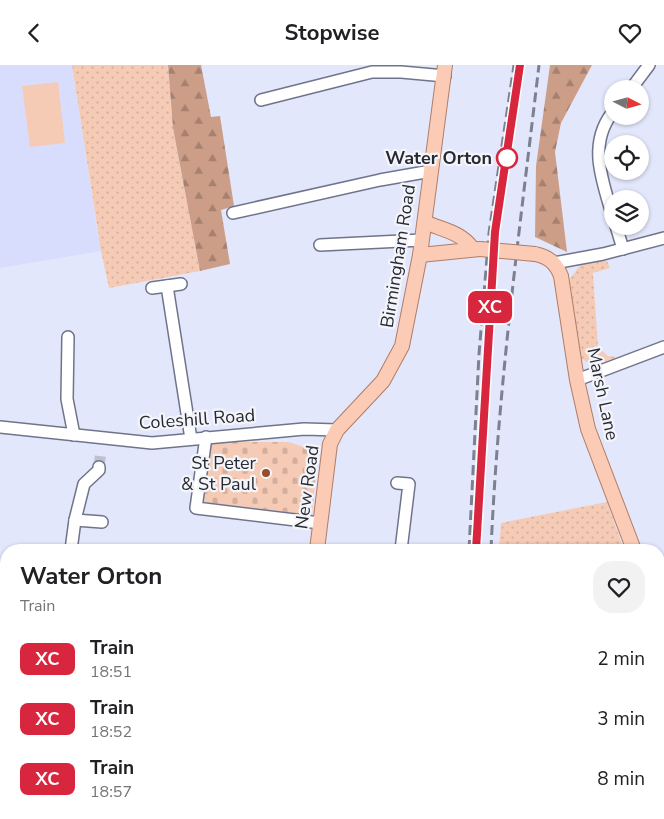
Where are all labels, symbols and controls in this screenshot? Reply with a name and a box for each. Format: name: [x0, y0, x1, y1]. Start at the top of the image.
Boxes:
text: Stopwise: [285, 18, 379, 48]
icon: back: [20, 19, 48, 47]
icon: heart: [616, 19, 644, 47]
north arrow: [604, 80, 649, 125]
map controls: [604, 80, 649, 235]
button: locate: [604, 135, 649, 180]
place label: Water Orton: [385, 146, 492, 170]
marker: Water Orton: [496, 147, 518, 169]
street label: Birmingham Road: [375, 183, 421, 329]
button: layers: [604, 190, 649, 235]
line badge: XC: [468, 291, 512, 323]
text: XC: [478, 295, 502, 319]
street label: Marsh Lane: [582, 346, 624, 442]
street label: Coleshill Road: [138, 403, 256, 435]
street label: New Road: [289, 444, 325, 530]
place label: St Peter & St Paul: [181, 451, 257, 496]
marker: St Peter & St Paul: [260, 467, 272, 479]
text: Water Orton: [20, 560, 162, 592]
button: heart: [593, 561, 645, 613]
text: Train: [20, 595, 55, 617]
text: Train: [90, 635, 134, 661]
text: 2 min: [597, 646, 645, 672]
text: XC: [36, 647, 59, 671]
text: 18:51: [90, 661, 132, 683]
text: Train: [90, 695, 134, 721]
text: 3 min: [597, 706, 645, 732]
text: XC: [36, 707, 59, 731]
text: 18:52: [90, 721, 132, 743]
text: Train: [90, 755, 134, 781]
text: 8 min: [597, 766, 645, 792]
text: XC: [36, 767, 59, 791]
text: 18:57: [90, 781, 132, 803]

